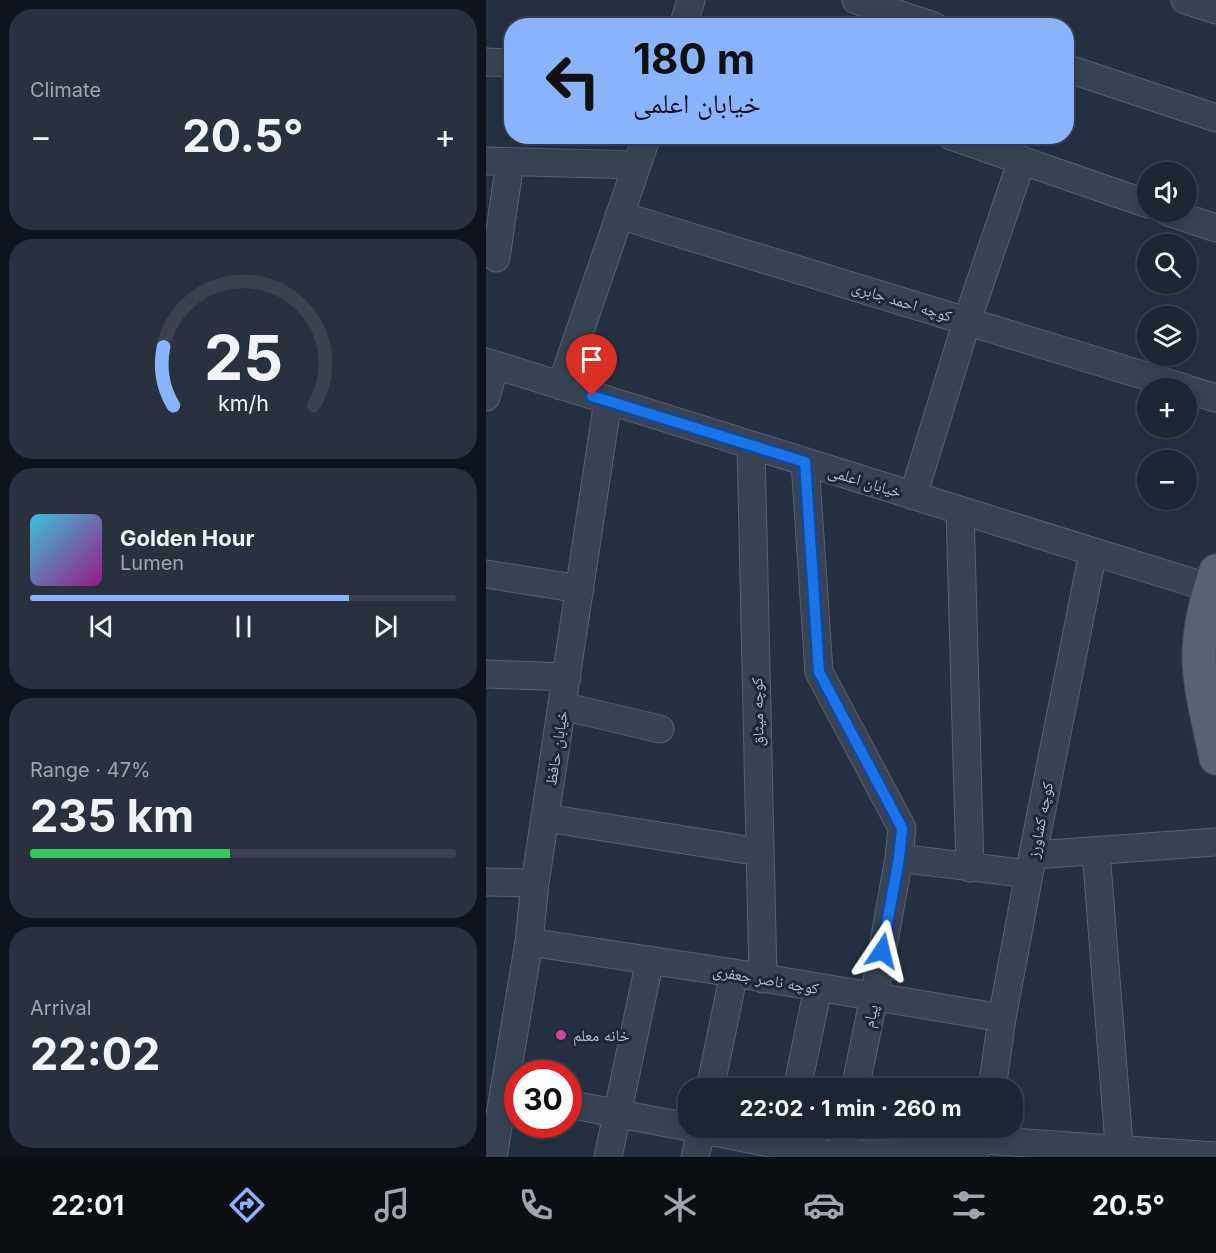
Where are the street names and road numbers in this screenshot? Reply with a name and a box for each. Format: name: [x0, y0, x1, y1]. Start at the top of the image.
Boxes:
street label: کوچه احمد جابری: [849, 276, 955, 327]
street label: خیابان اعلمی: [826, 460, 904, 503]
street label: کوچه میثاق: [746, 677, 769, 747]
street label: خیابان حافظ: [540, 709, 573, 787]
street label: کوچه کشاورز: [1023, 780, 1057, 861]
street label: کوچه ناصر جعفری: [711, 960, 821, 999]
street label: پیام: [858, 1002, 883, 1030]

